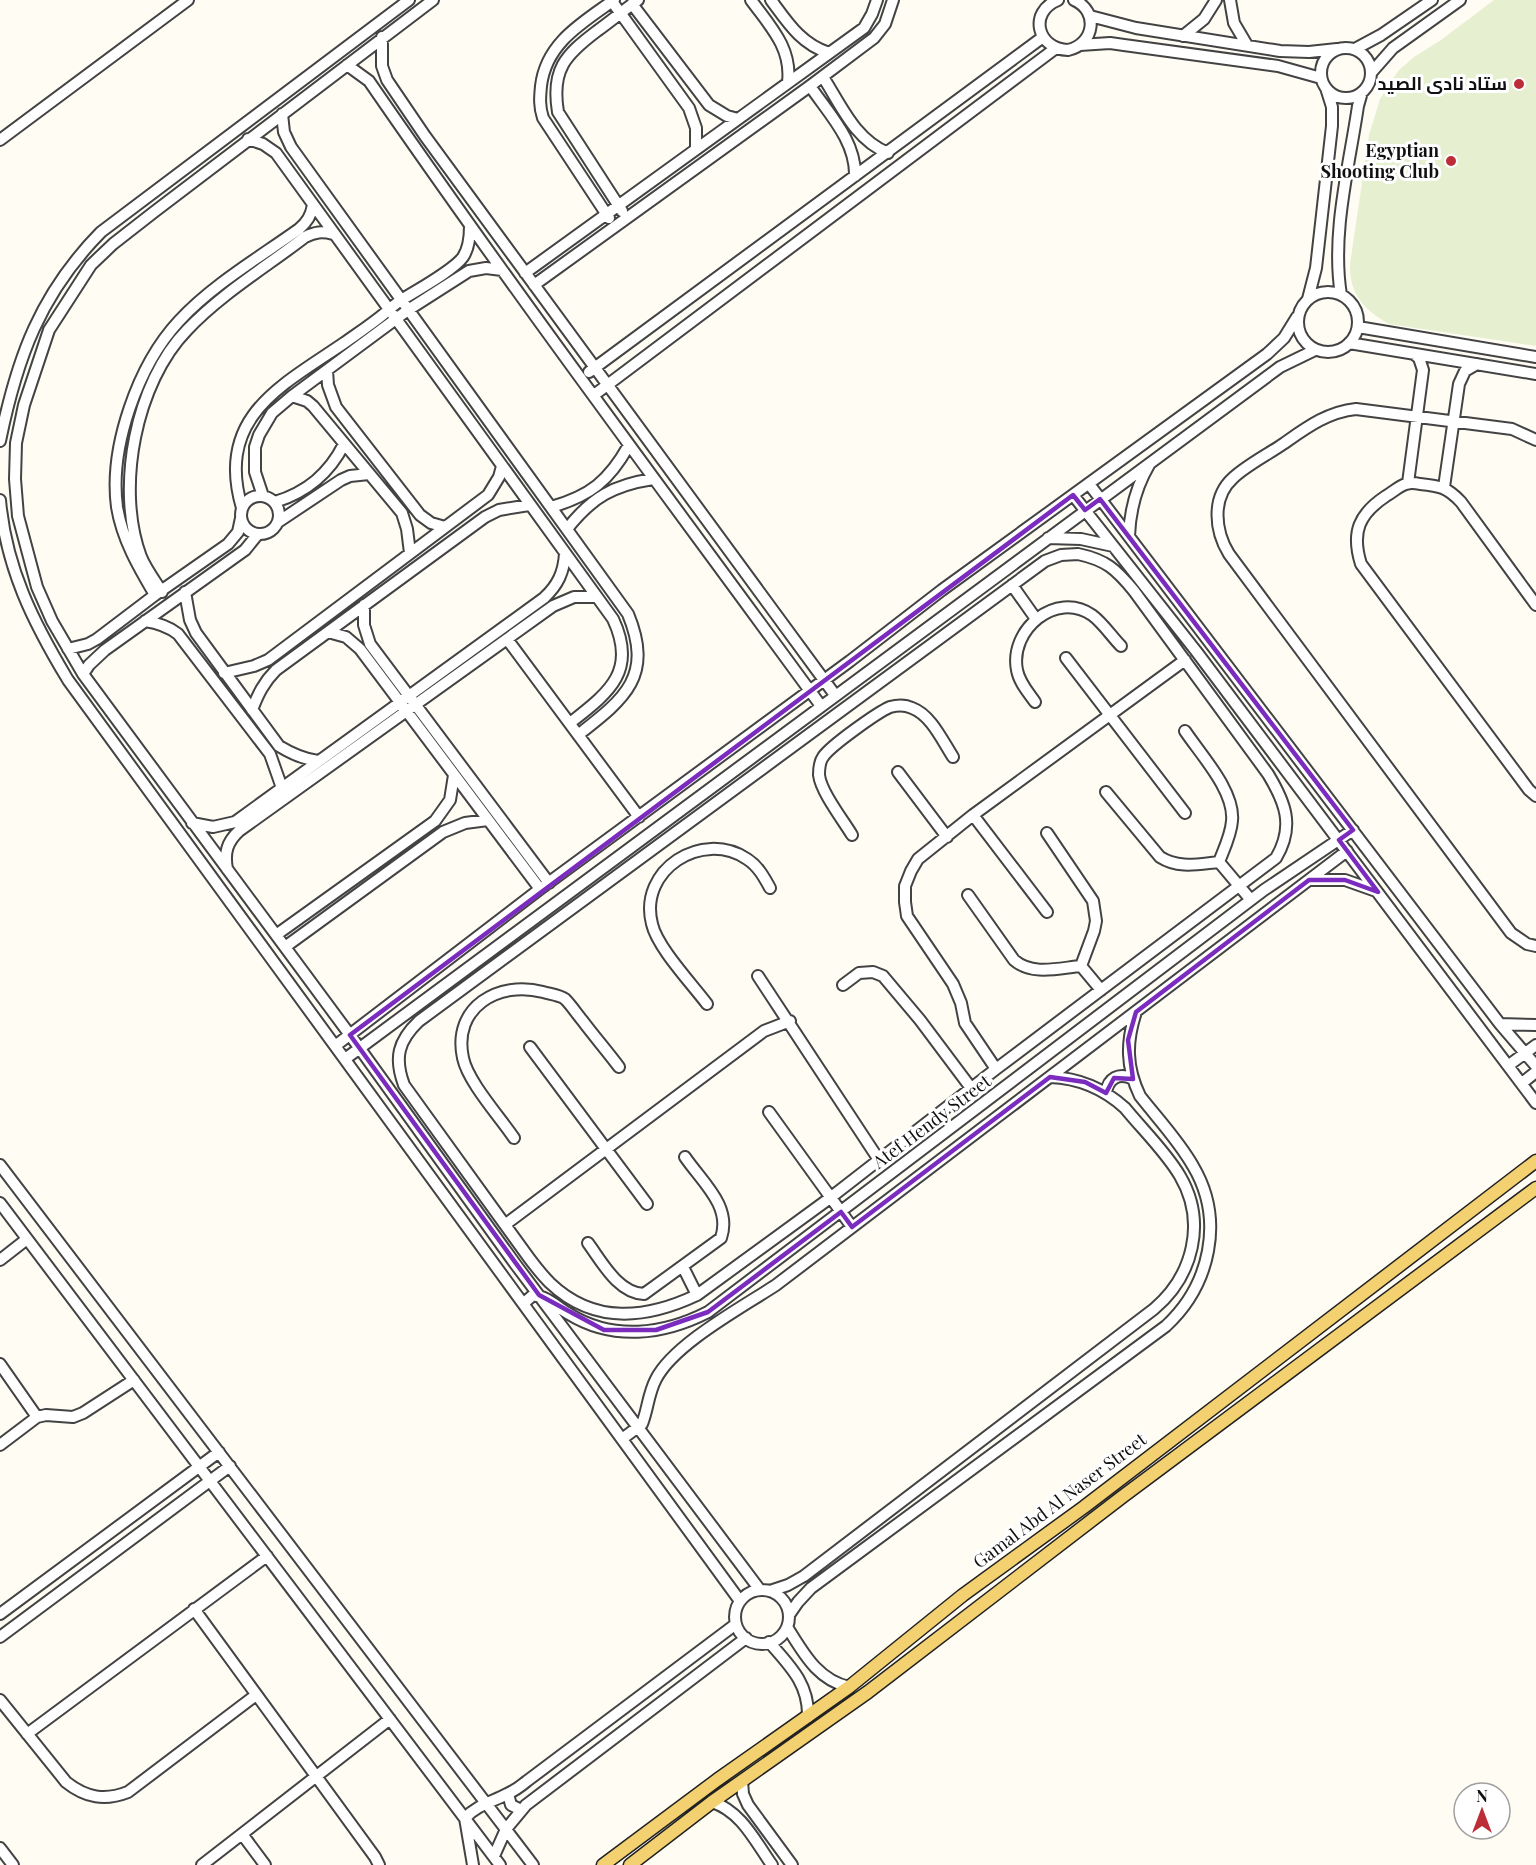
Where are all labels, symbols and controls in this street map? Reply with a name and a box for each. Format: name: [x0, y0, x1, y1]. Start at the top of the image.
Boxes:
place label: ستاد نادى الصيد: [1377, 71, 1507, 95]
marker: ستاد نادى الصيد: [1512, 77, 1526, 91]
place label: Egyptian Shooting Club: [1320, 138, 1439, 183]
marker: Egyptian Shooting Club: [1444, 154, 1458, 168]
street label: Atef Hendy Street: [867, 1068, 996, 1174]
street label: Gamal Abd Al Naser Street: [968, 1427, 1151, 1573]
north arrow: [1452, 1781, 1512, 1841]
text: N: [1476, 1785, 1488, 1806]

